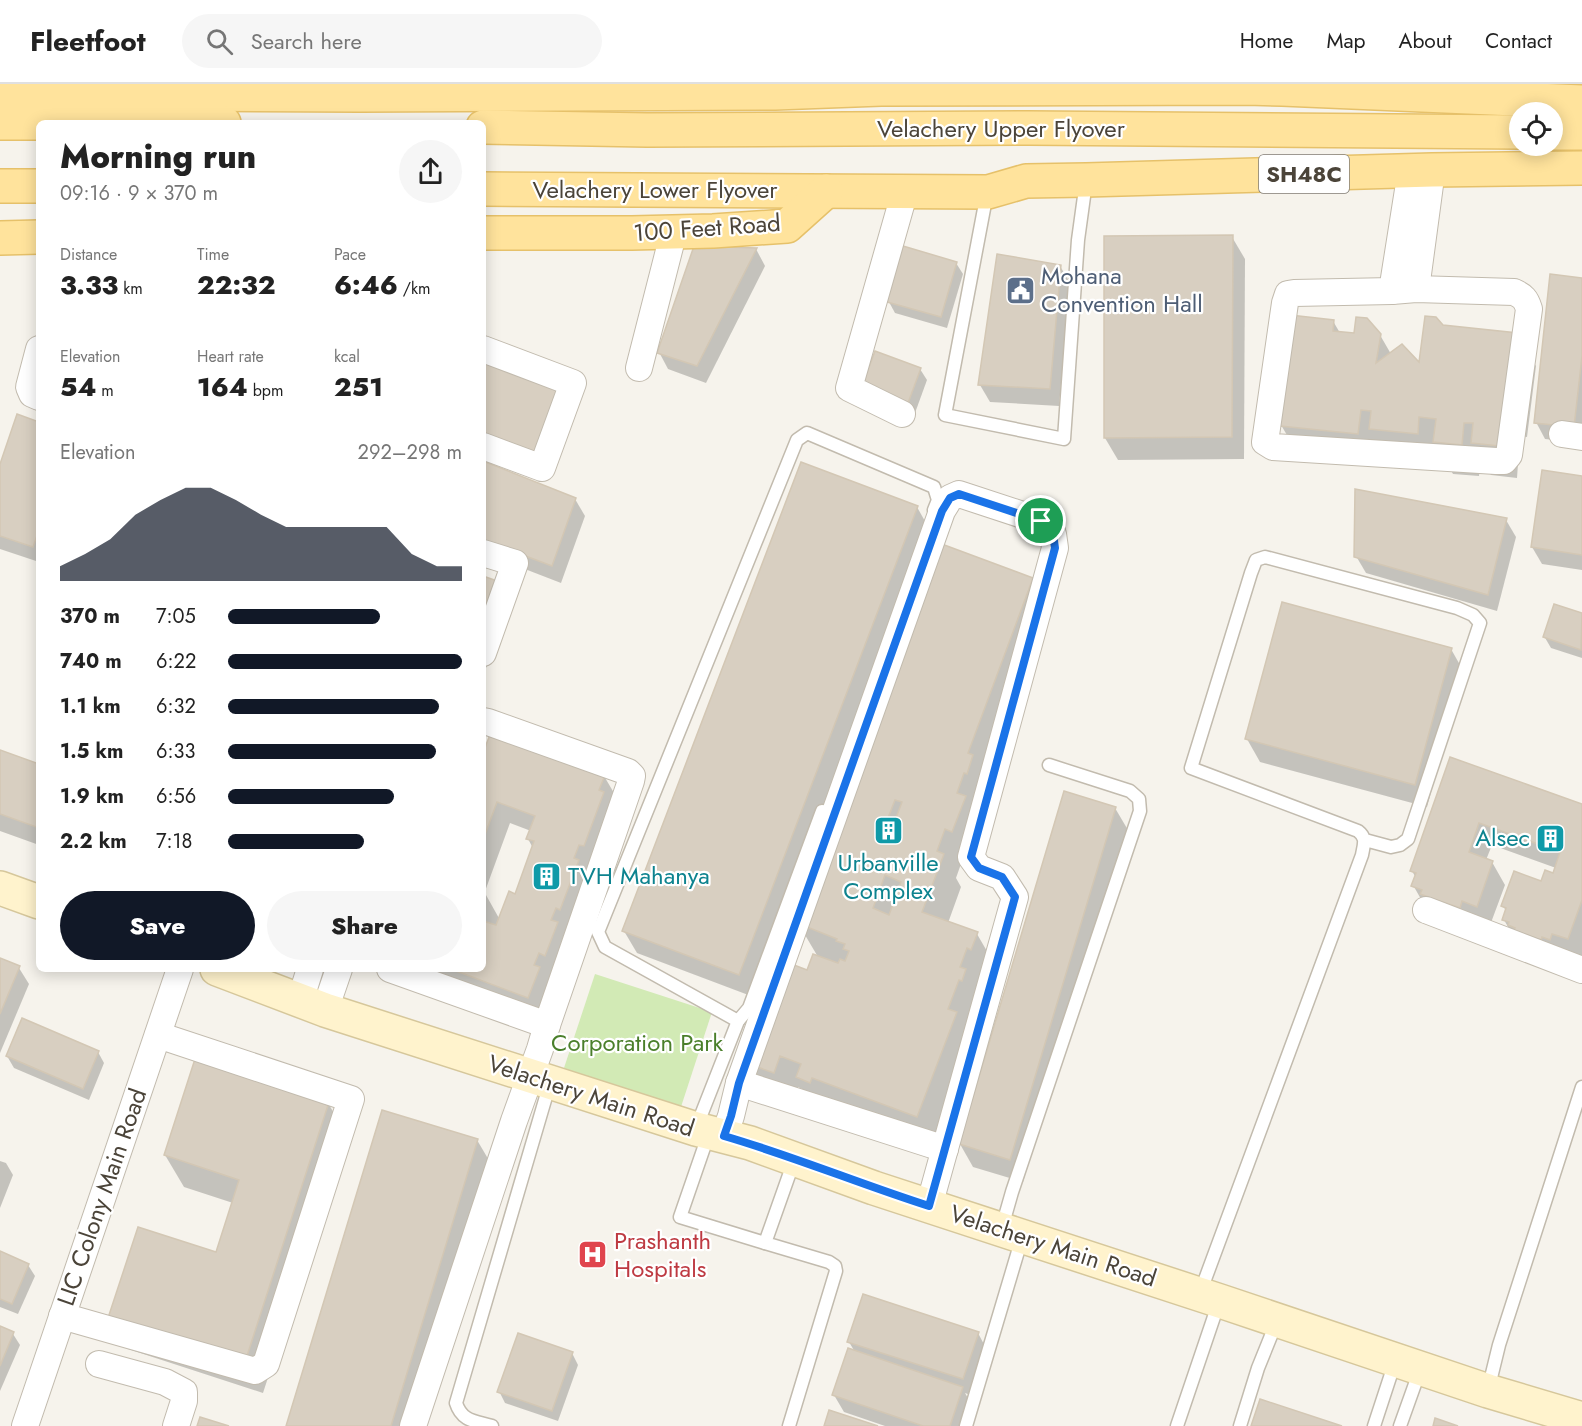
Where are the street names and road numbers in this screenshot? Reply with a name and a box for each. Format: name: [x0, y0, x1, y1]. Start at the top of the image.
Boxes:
street label: Velachery Upper Flyover: [877, 111, 1126, 146]
road number: SH48C: [1259, 155, 1349, 193]
street label: Velachery Lower Flyover: [532, 172, 778, 207]
street label: 100 Feet Road: [632, 205, 782, 250]
street label: Velachery Main Road: [483, 1046, 699, 1145]
street label: LIC Colony Main Road: [48, 1084, 155, 1310]
street label: Velachery Main Road: [945, 1196, 1161, 1295]

